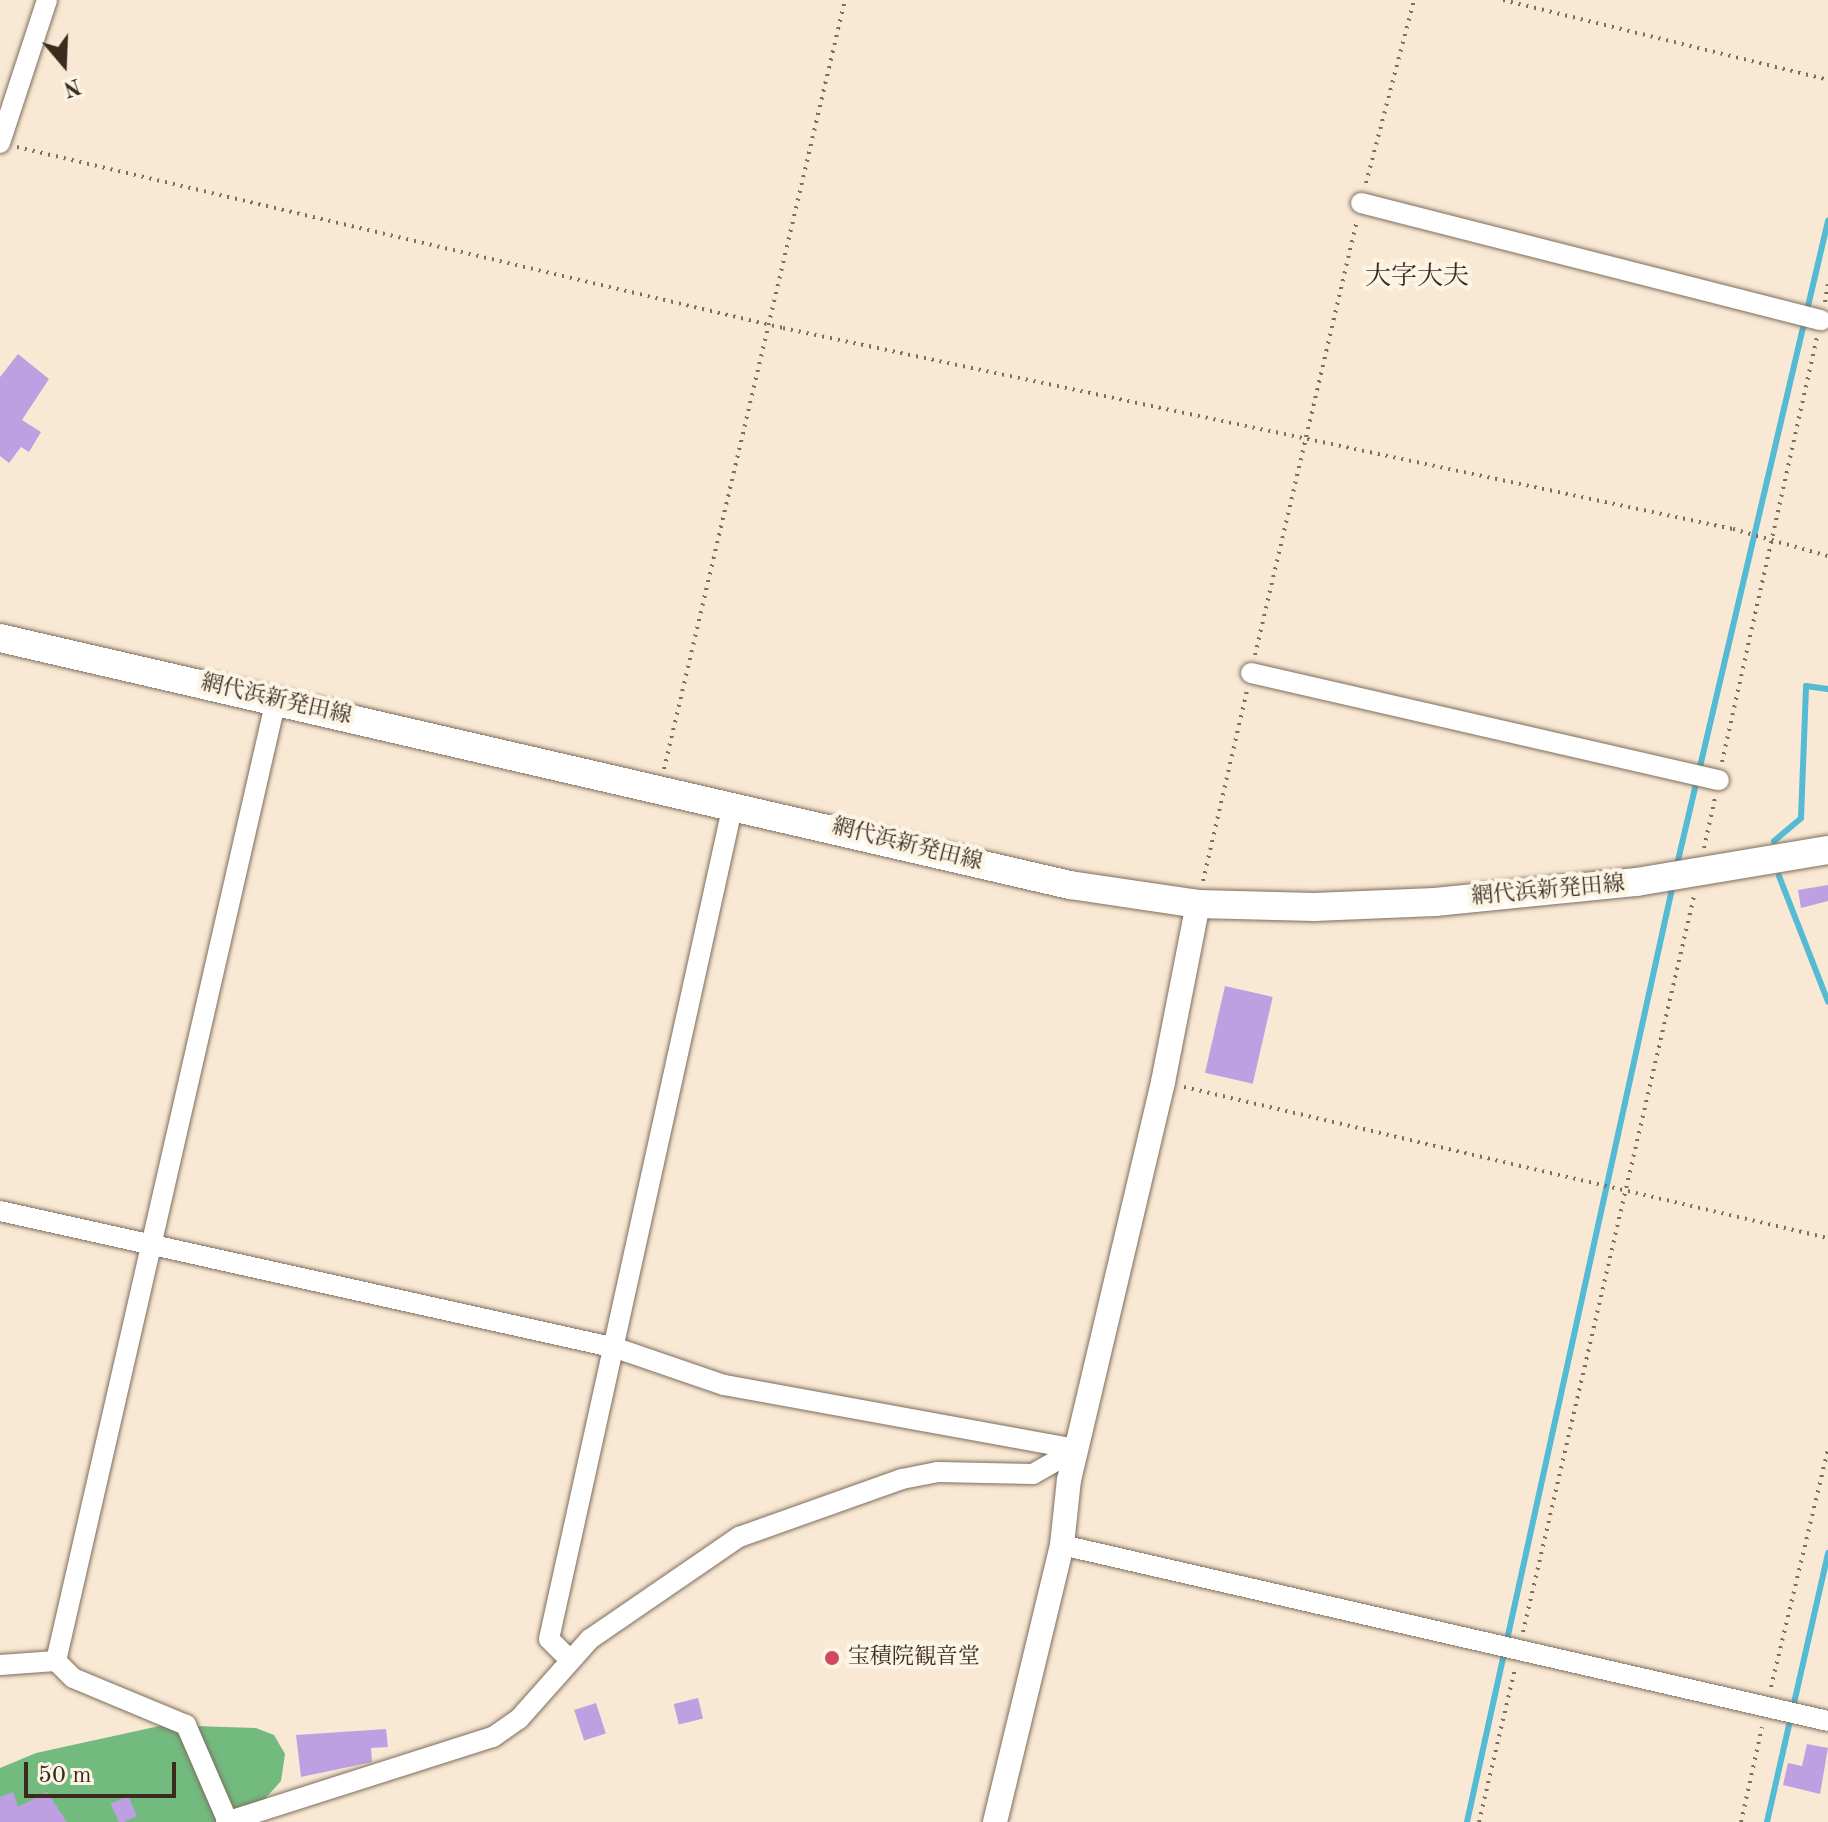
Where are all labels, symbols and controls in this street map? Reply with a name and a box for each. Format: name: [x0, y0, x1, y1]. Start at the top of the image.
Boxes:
north arrow: [24, 24, 104, 104]
text: N: [60, 74, 83, 100]
district label: 大字大夫: [1365, 262, 1469, 294]
street label: 網代浜新発田線: [198, 670, 354, 730]
street label: 網代浜新発田線: [829, 814, 985, 876]
street label: 網代浜新発田線: [1470, 871, 1626, 911]
place label: 宝積院観音堂: [848, 1645, 980, 1671]
marker: 宝積院観音堂: [823, 1649, 841, 1667]
scale bar: [28, 1746, 180, 1796]
text: 50 m: [38, 1764, 92, 1788]

